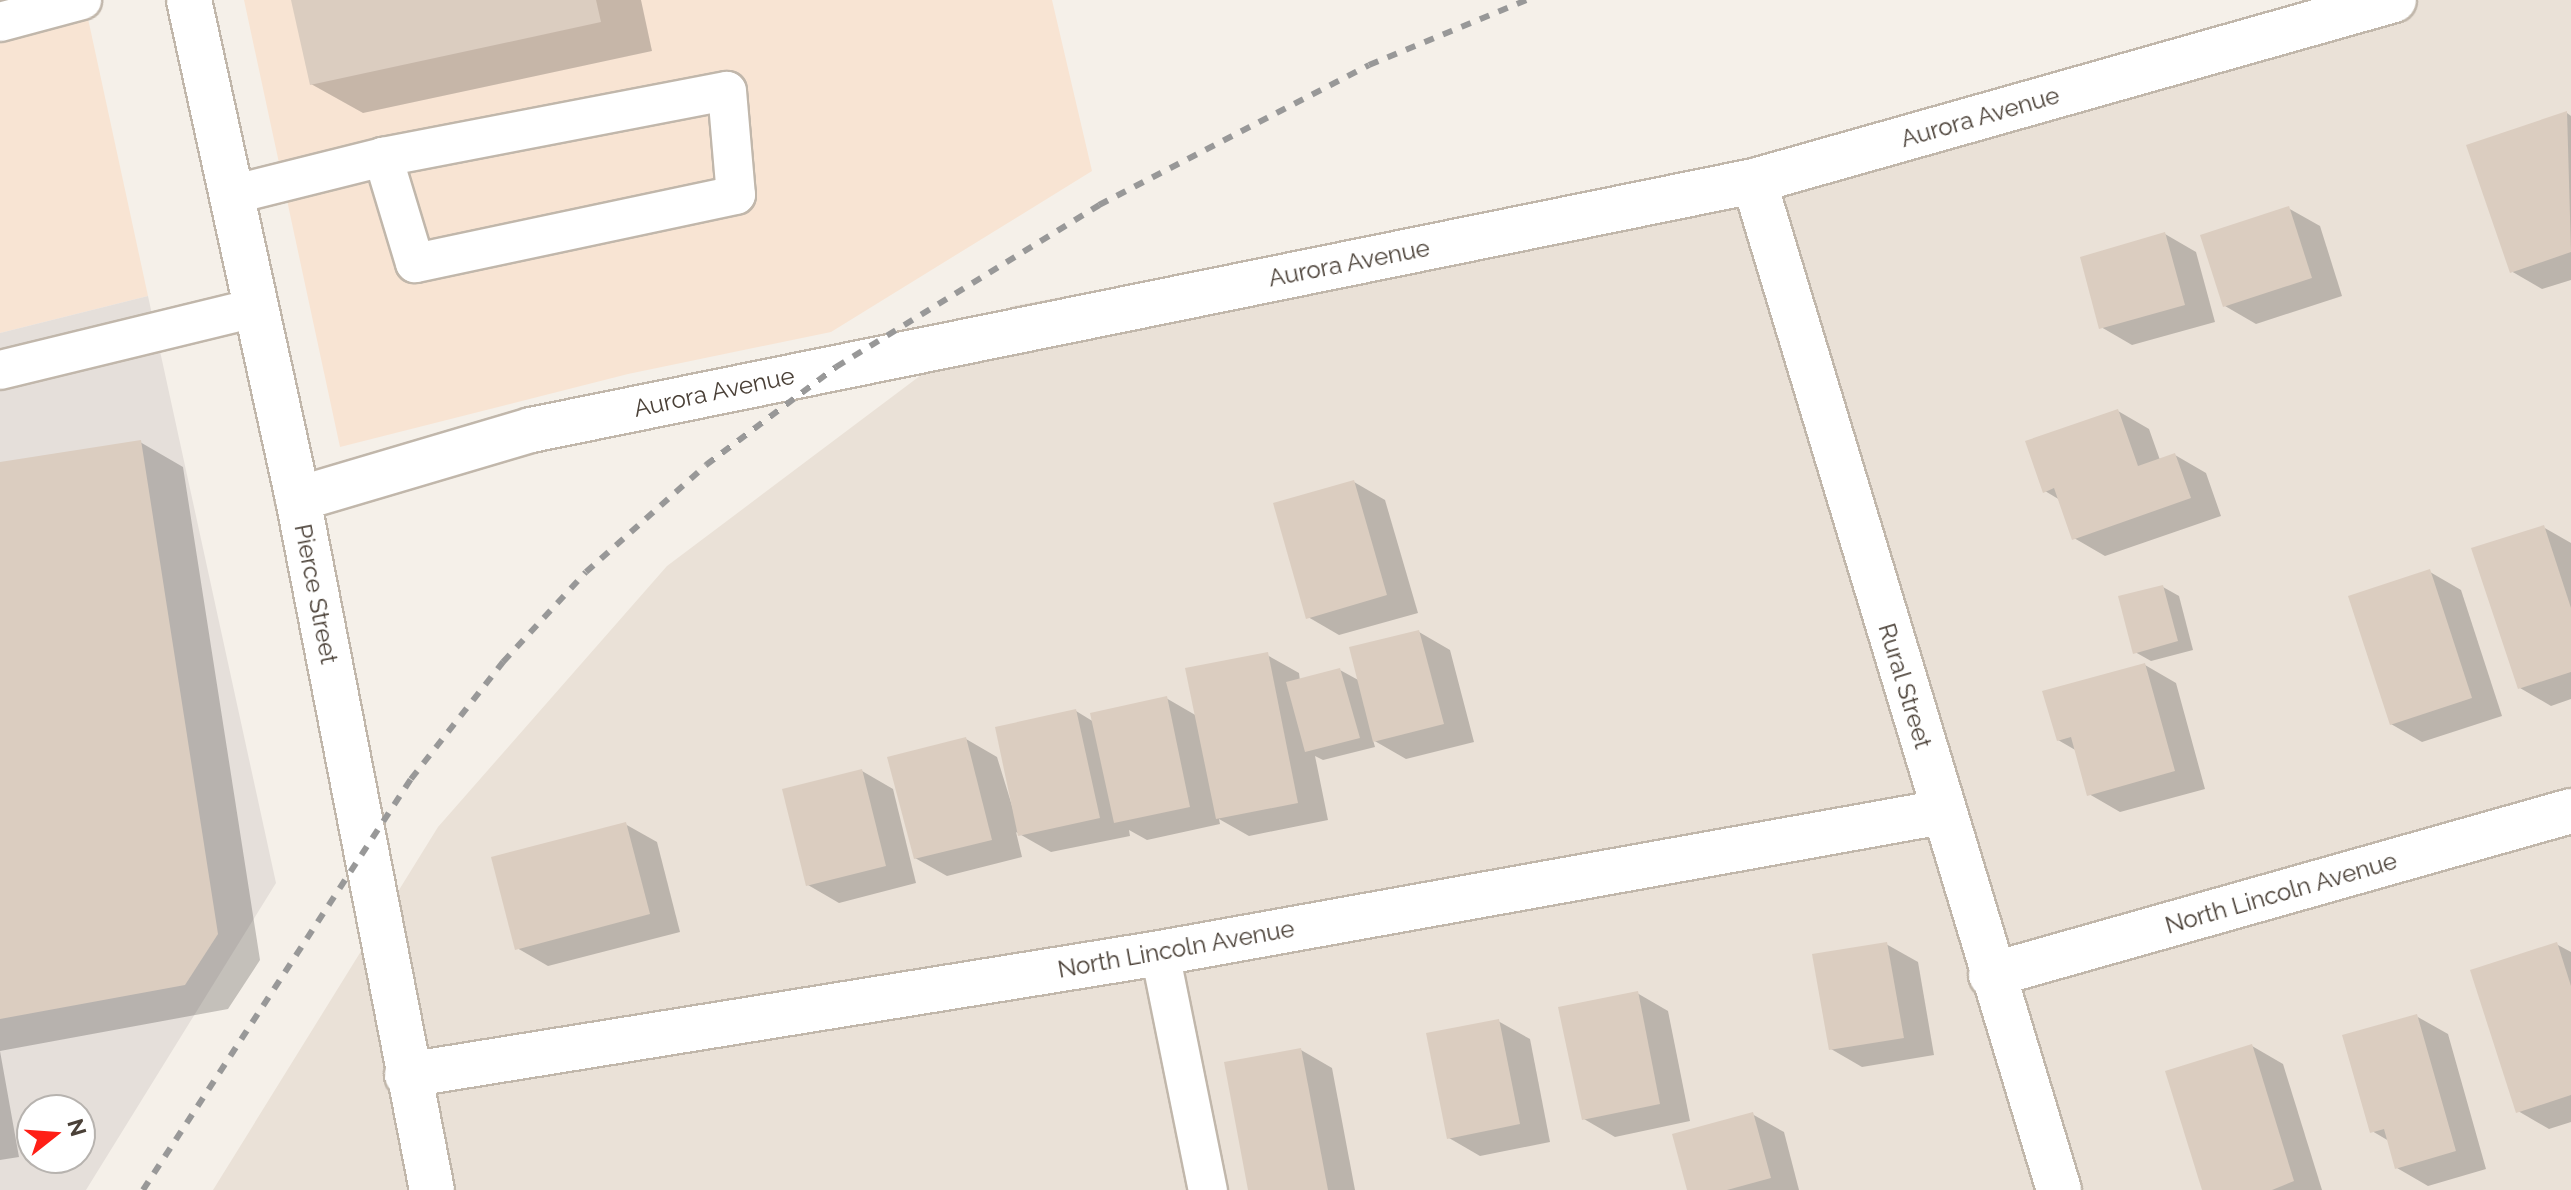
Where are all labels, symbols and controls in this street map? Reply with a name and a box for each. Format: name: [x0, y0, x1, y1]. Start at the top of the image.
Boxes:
street label: Aurora Avenue: [1897, 81, 2063, 153]
street label: Aurora Avenue: [1266, 233, 1432, 293]
street label: Aurora Avenue: [631, 361, 797, 423]
street label: Pierce Street: [288, 522, 344, 666]
street label: Rural Street: [1872, 619, 1938, 753]
street label: North Lincoln Avenue: [2161, 846, 2401, 940]
street label: North Lincoln Avenue: [1055, 914, 1297, 984]
north arrow: [16, 1094, 96, 1174]
text: N: [62, 1116, 92, 1139]

